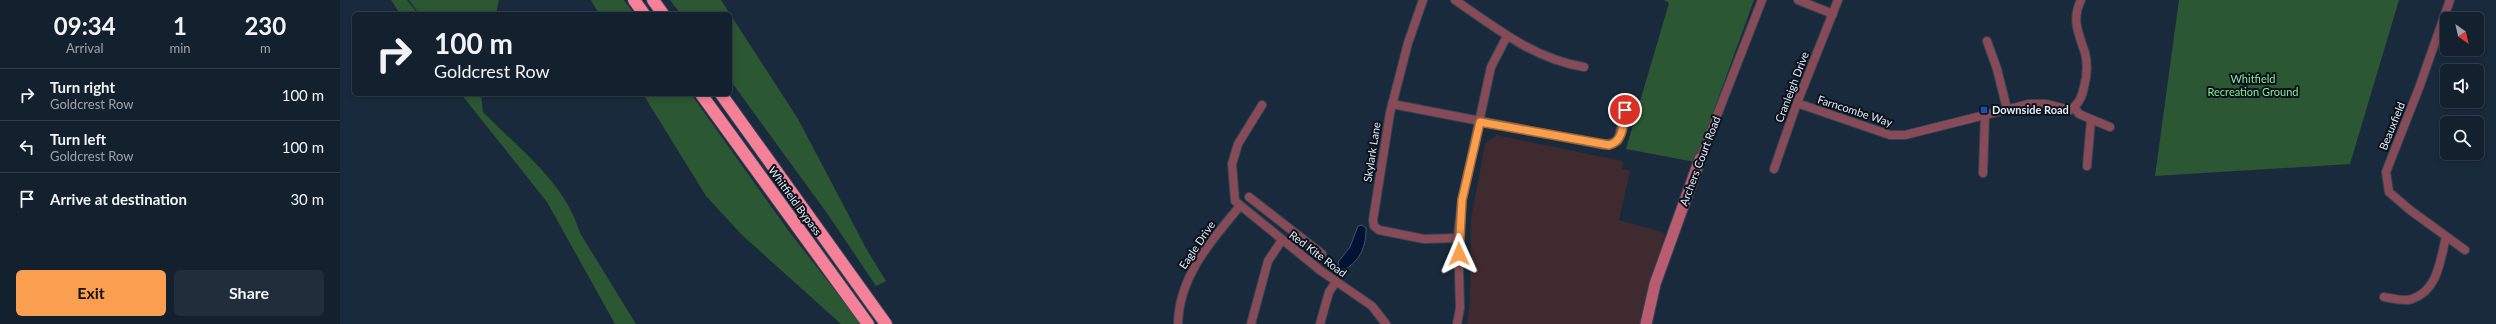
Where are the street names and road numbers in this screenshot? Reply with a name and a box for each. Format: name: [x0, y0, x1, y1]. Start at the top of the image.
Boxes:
street label: Cranleigh Drive: [1772, 49, 1811, 124]
street label: Farncombe Way: [1816, 92, 1895, 129]
street label: Beauxfield: [2376, 100, 2407, 152]
street label: Archers Court Road: [1676, 114, 1723, 207]
street label: Skylark Lane: [1360, 121, 1383, 183]
street label: Whitfield Bypass: [766, 164, 825, 238]
street label: Eagle Drive: [1176, 218, 1217, 271]
street label: Red Kite Road: [1287, 228, 1349, 279]

